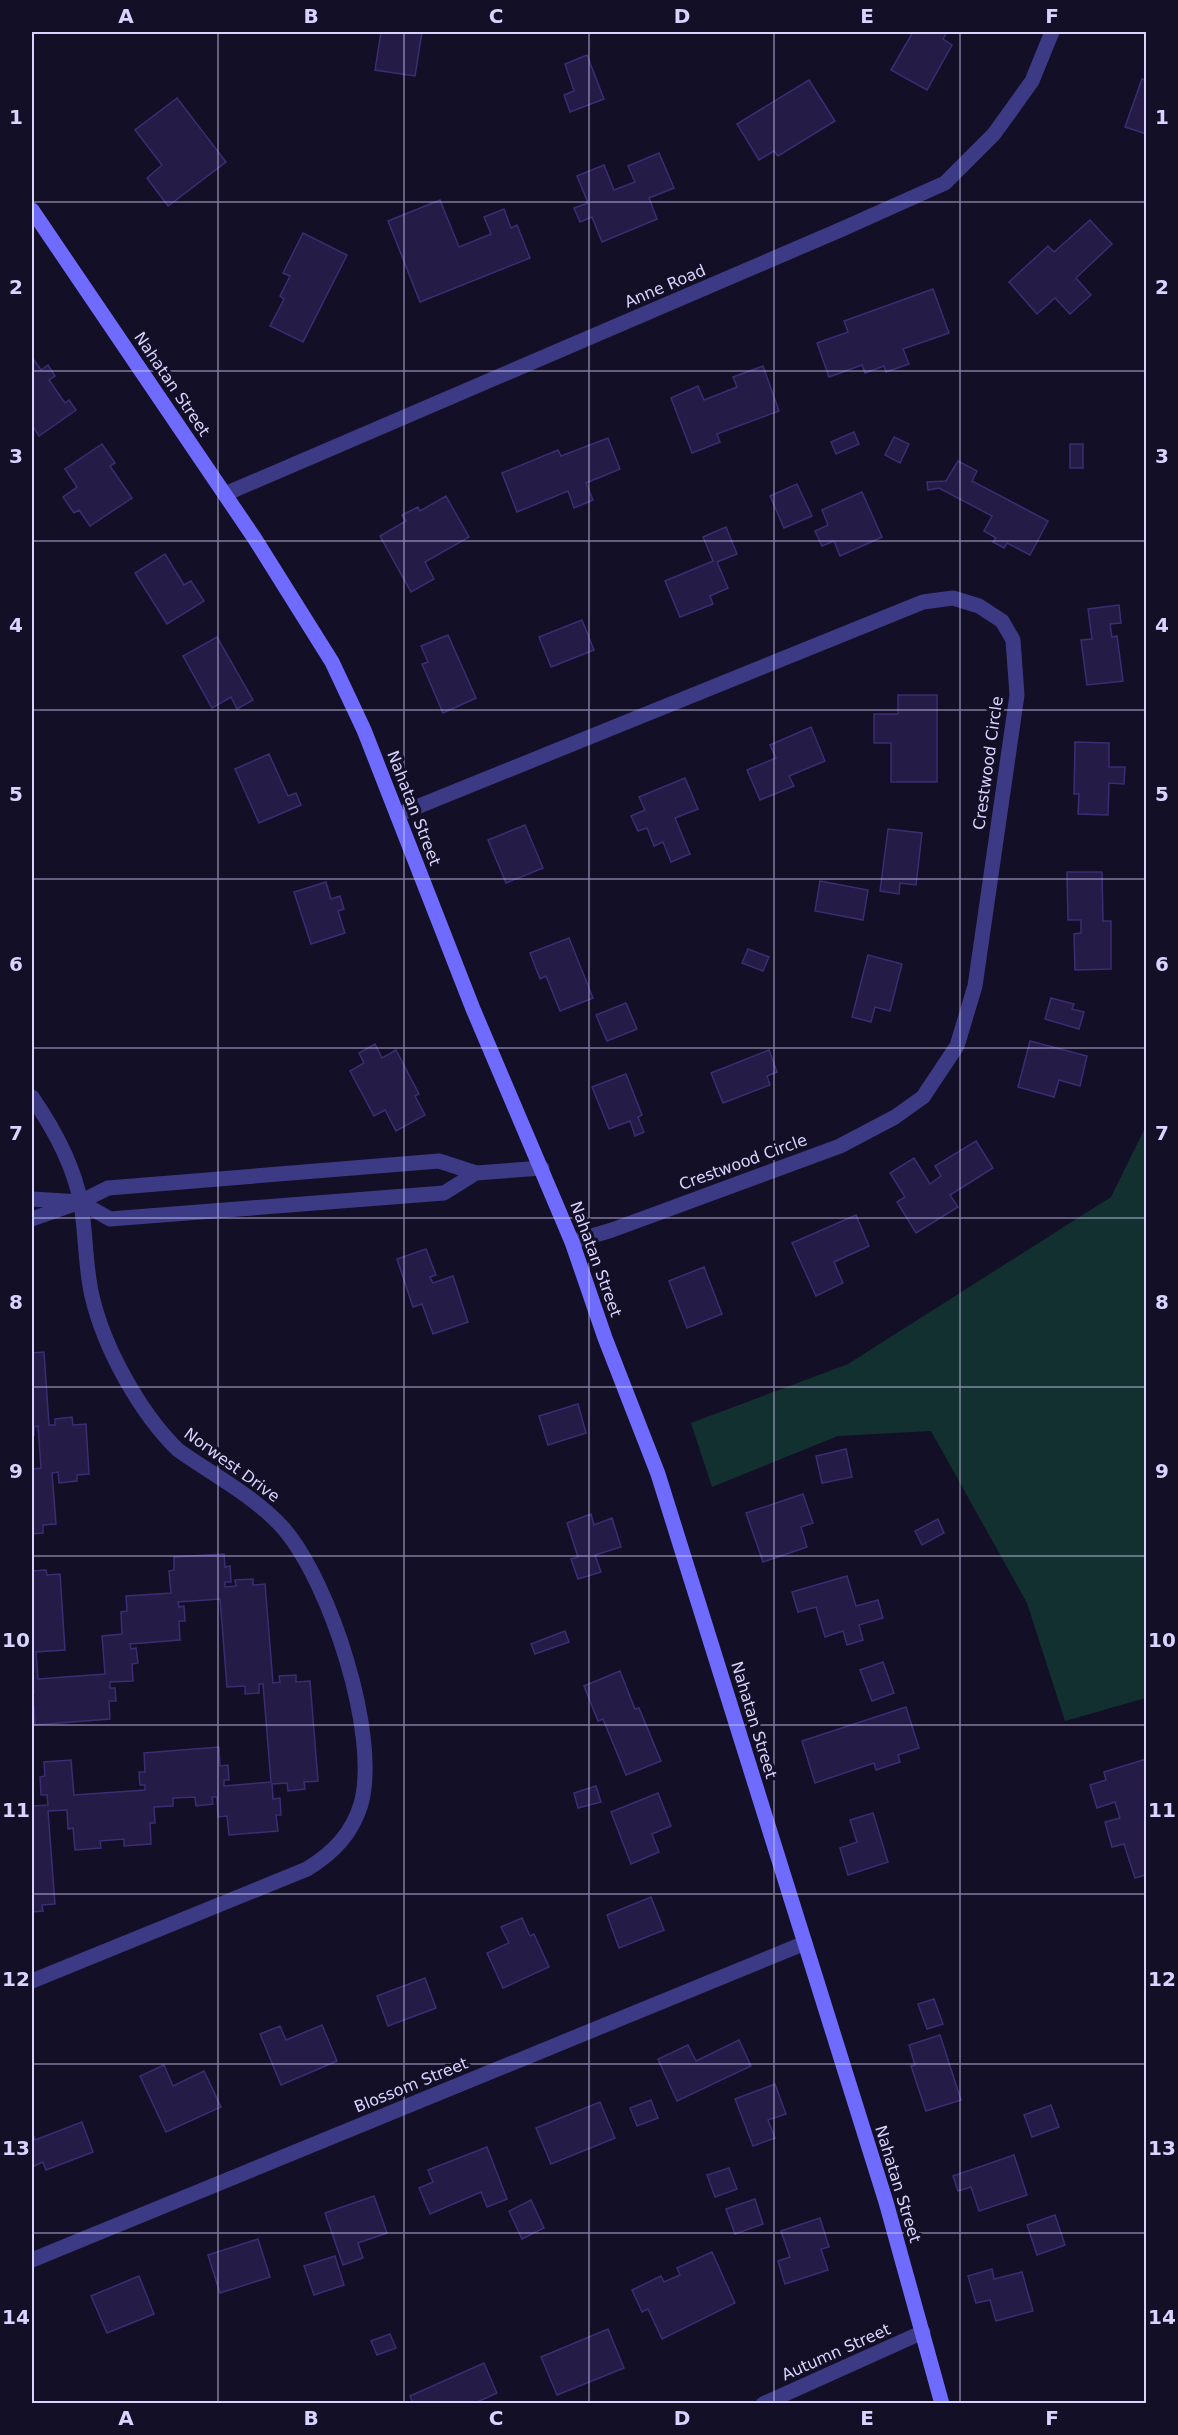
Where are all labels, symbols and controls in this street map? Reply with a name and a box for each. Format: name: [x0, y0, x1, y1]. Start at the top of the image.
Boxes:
text: A: [118, 4, 134, 28]
text: B: [303, 4, 319, 28]
text: C: [489, 4, 503, 28]
text: D: [674, 4, 690, 28]
text: E: [860, 4, 874, 28]
text: F: [1045, 4, 1059, 28]
text: 1: [9, 105, 23, 129]
text: 1: [1155, 105, 1169, 129]
street label: Anne Road: [622, 260, 708, 312]
text: 2: [9, 275, 23, 299]
text: 2: [1155, 275, 1169, 299]
street label: Nahatan Street: [130, 328, 214, 440]
text: 3: [9, 444, 23, 468]
text: 3: [1155, 444, 1169, 468]
text: 4: [9, 613, 23, 637]
text: 4: [1155, 613, 1169, 637]
street label: Crestwood Circle: [969, 695, 1007, 831]
street label: Nahatan Street: [383, 748, 445, 868]
text: 5: [9, 782, 23, 806]
text: 5: [1155, 782, 1169, 806]
text: 6: [9, 952, 23, 976]
text: 6: [1155, 952, 1169, 976]
text: 7: [9, 1121, 23, 1145]
text: 7: [1155, 1121, 1169, 1145]
street label: Crestwood Circle: [676, 1130, 810, 1194]
street label: Nahatan Street: [566, 1199, 626, 1319]
text: 8: [9, 1290, 23, 1314]
text: 8: [1155, 1290, 1169, 1314]
street label: Norwest Drive: [180, 1424, 284, 1506]
text: 9: [9, 1459, 23, 1483]
text: 9: [1155, 1459, 1169, 1483]
text: 10: [2, 1628, 30, 1652]
text: 10: [1148, 1628, 1176, 1652]
street label: Nahatan Street: [727, 1659, 781, 1781]
text: 11: [2, 1798, 30, 1822]
text: 11: [1148, 1798, 1176, 1822]
text: 12: [2, 1967, 30, 1991]
text: 12: [1148, 1967, 1176, 1991]
street label: Blossom Street: [351, 2054, 471, 2116]
street label: Nahatan Street: [871, 2123, 925, 2245]
text: 13: [2, 2136, 30, 2160]
text: 13: [1148, 2136, 1176, 2160]
text: 14: [2, 2305, 30, 2329]
text: 14: [1148, 2305, 1176, 2329]
street label: Autumn Street: [779, 2320, 893, 2384]
text: A: [118, 2406, 134, 2430]
text: B: [303, 2406, 319, 2430]
text: C: [489, 2406, 503, 2430]
text: D: [674, 2406, 690, 2430]
text: E: [860, 2406, 874, 2430]
text: F: [1045, 2406, 1059, 2430]

